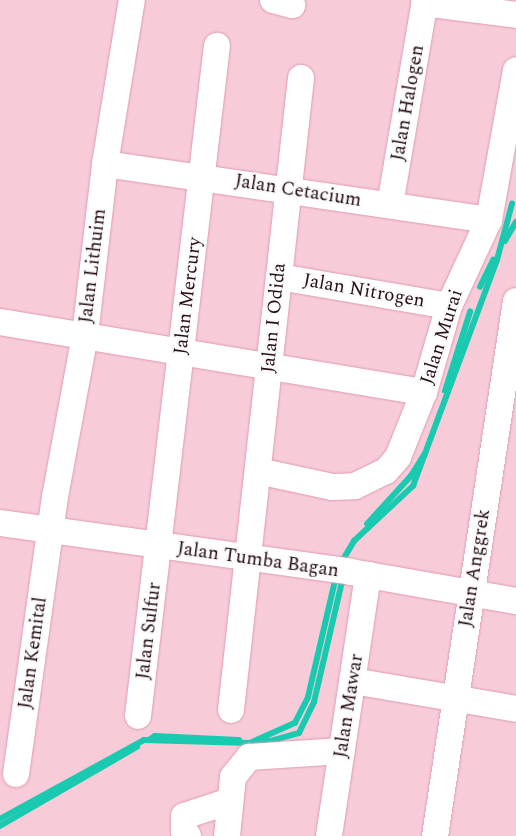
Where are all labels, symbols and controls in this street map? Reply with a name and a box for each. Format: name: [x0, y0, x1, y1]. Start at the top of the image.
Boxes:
street label: Jalan Halogen: [387, 43, 429, 163]
street label: Jalan Cetacium: [233, 170, 363, 212]
street label: Jalan Lithuim: [75, 207, 111, 325]
street label: Jalan Mercury: [169, 236, 207, 356]
street label: Jalan I Odida: [257, 262, 291, 374]
street label: Jalan Nitrogen: [301, 269, 427, 313]
street label: Jalan Murai: [416, 287, 468, 387]
street label: Jalan Anggrek: [454, 507, 496, 629]
street label: Jalan Tumba Bagan: [176, 537, 340, 583]
street label: Jalan Sulfur: [132, 581, 166, 681]
street label: Jalan Kemital: [14, 596, 52, 710]
street label: Jalan Mawar: [329, 652, 369, 760]

